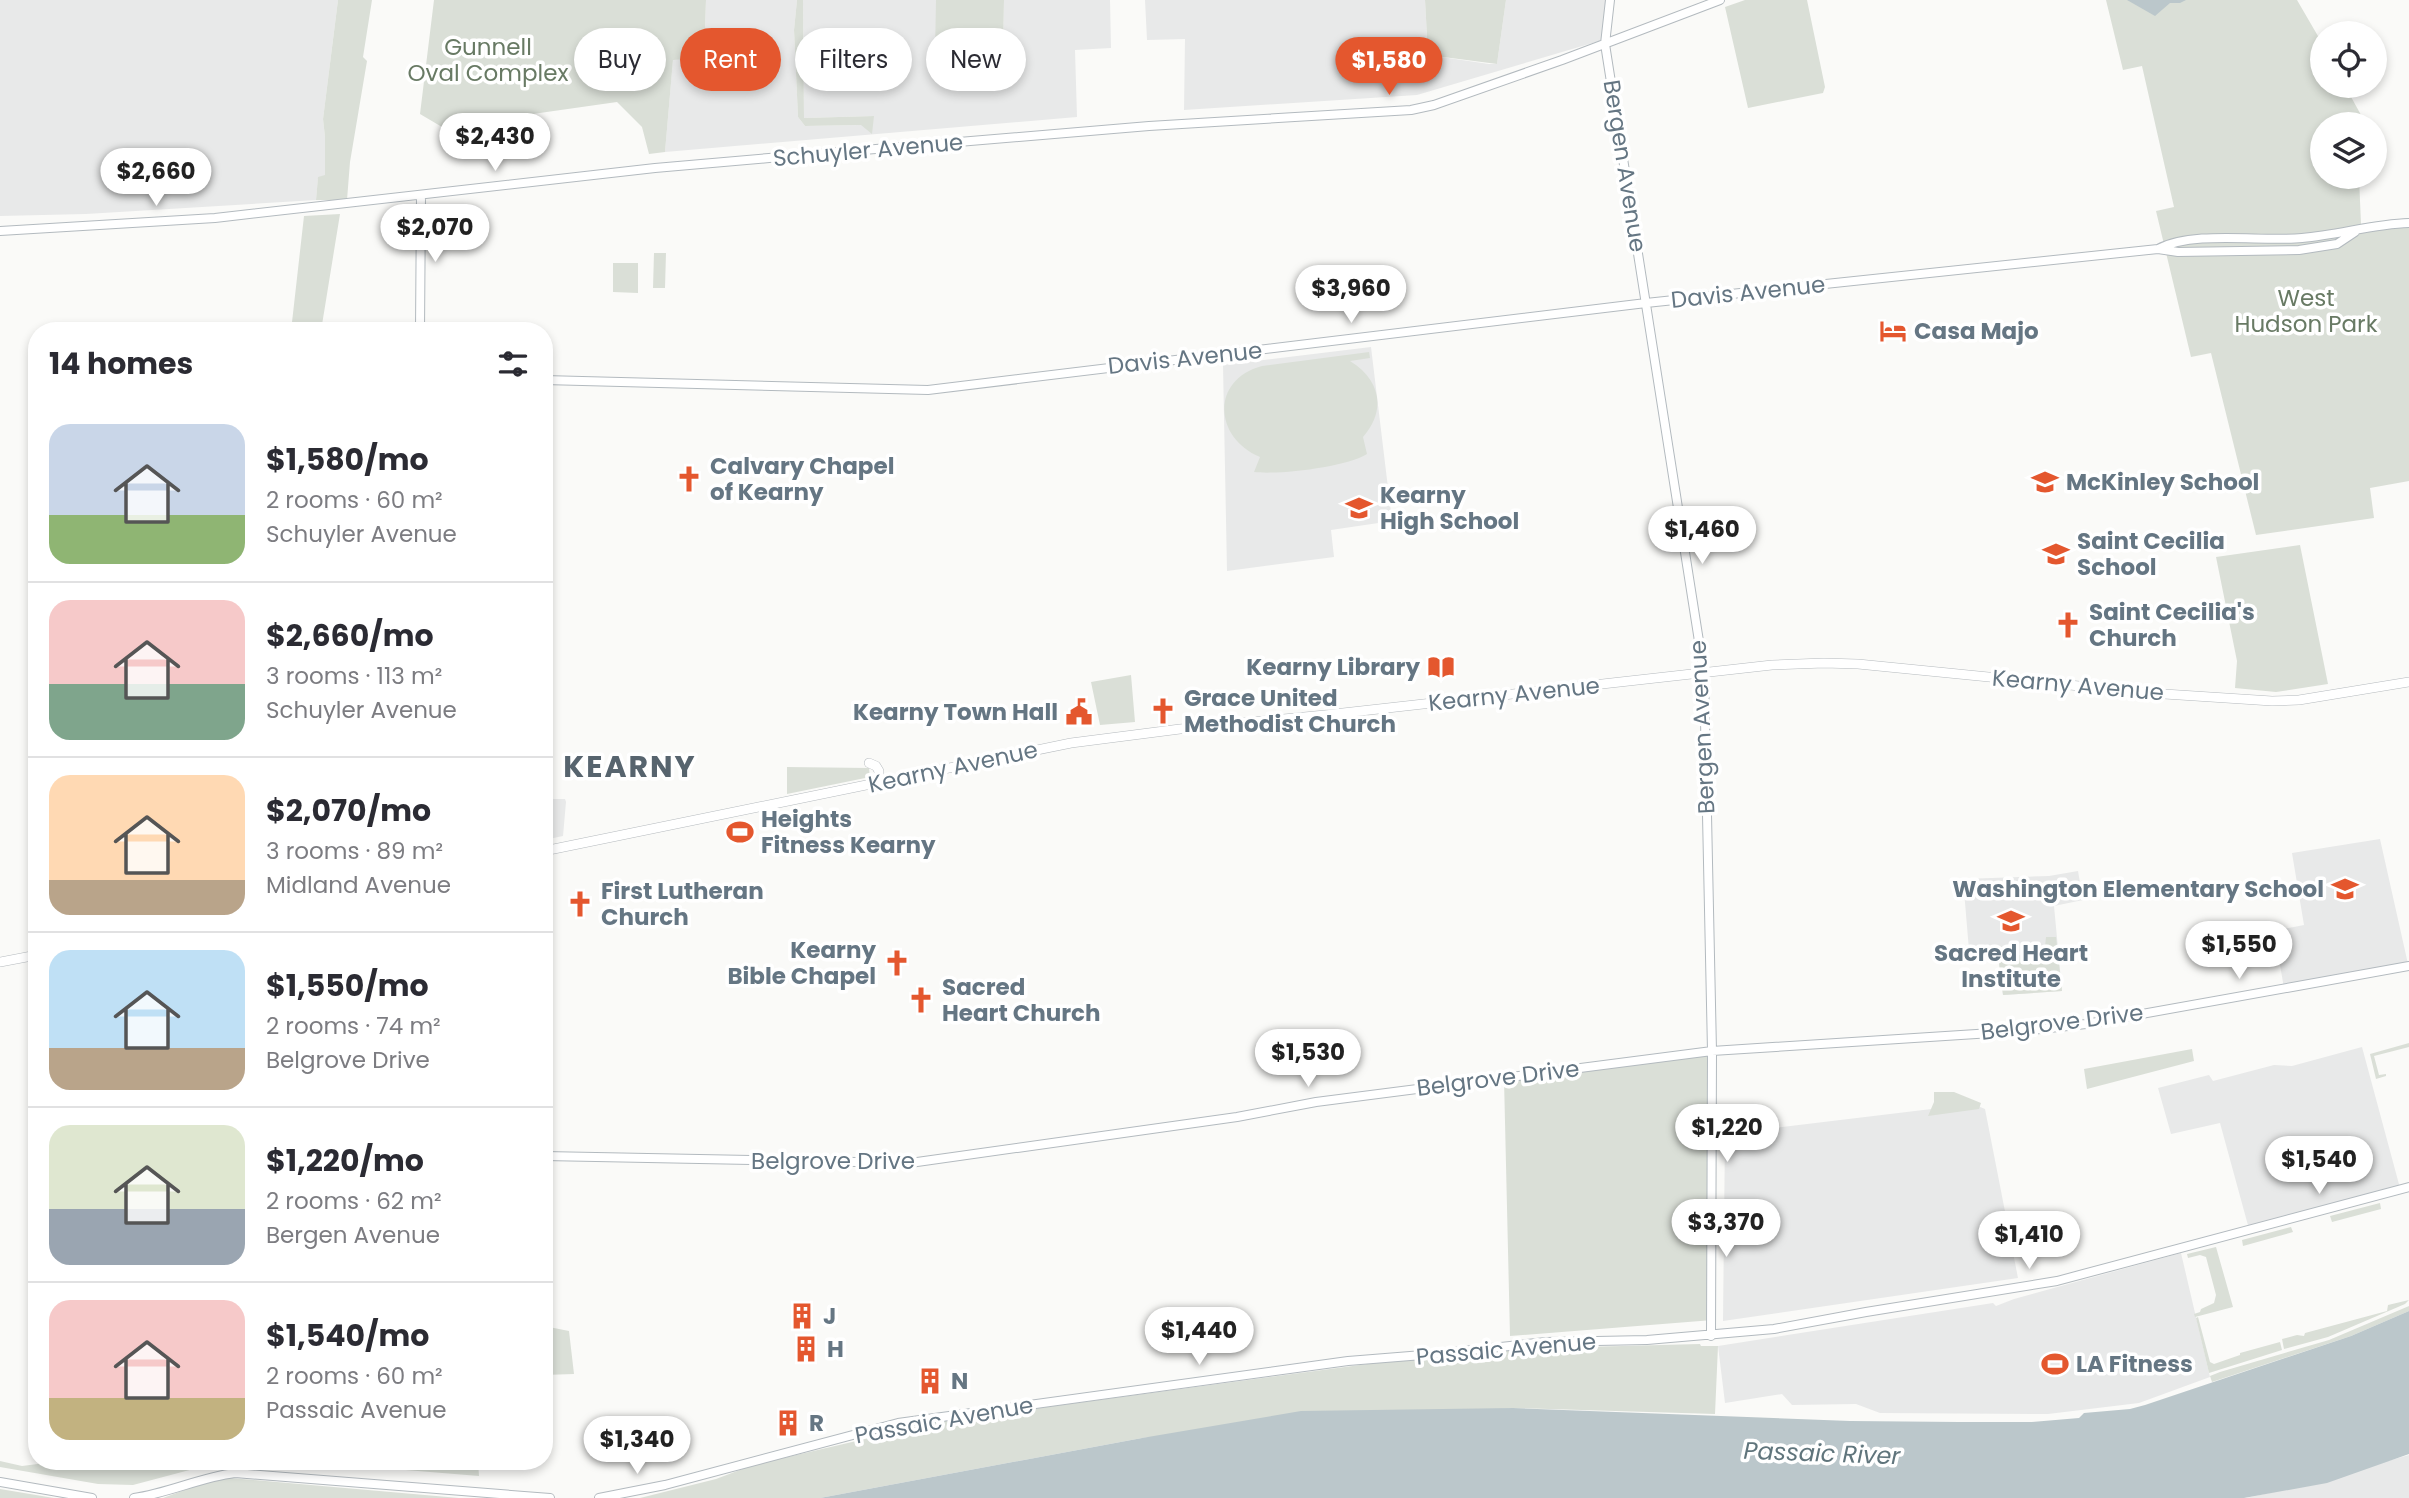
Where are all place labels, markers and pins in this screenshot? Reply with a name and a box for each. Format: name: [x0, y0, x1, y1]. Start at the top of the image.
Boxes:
pin: $1,580: [1332, 38, 1446, 97]
pin: $2,430: [438, 114, 552, 173]
pin: $2,660: [99, 148, 213, 208]
pin: $2,070: [378, 204, 492, 264]
pin: $3,960: [1294, 266, 1408, 325]
place label: Casa Majo: [1914, 315, 2039, 347]
hotel icon: Casa Majo: [1878, 316, 1908, 346]
place label: Calvary Chapel of Kearny: [710, 450, 894, 508]
church icon: Calvary Chapel of Kearny: [674, 464, 704, 494]
place label: McKinley School: [2066, 466, 2259, 498]
school or university icon: McKinley School: [2030, 467, 2060, 497]
place label: Kearny High School: [1380, 479, 1519, 537]
school or university icon: Kearny High School: [1344, 493, 1374, 523]
pin: $1,460: [1645, 506, 1759, 566]
place label: Saint Cecilia School: [2077, 525, 2225, 583]
school or university icon: Saint Cecilia School: [2041, 539, 2071, 569]
place label: Saint Cecilia's Church: [2089, 596, 2255, 654]
church icon: Saint Cecilia's Church: [2053, 610, 2083, 640]
place label: Kearny Library: [1246, 651, 1420, 683]
library icon: Kearny Library: [1426, 652, 1456, 682]
place label: Grace United Methodist Church: [1184, 682, 1396, 740]
place label: Kearny Town Hall: [853, 696, 1058, 728]
church icon: Grace United Methodist Church: [1148, 696, 1178, 726]
public building icon: Kearny Town Hall: [1064, 697, 1094, 727]
place label: Heights Fitness Kearny: [761, 803, 936, 861]
sports icon: Heights Fitness Kearny: [725, 817, 755, 847]
place label: Washington Elementary School: [1952, 873, 2324, 905]
school or university icon: Washington Elementary School: [2330, 874, 2360, 904]
place label: First Lutheran Church: [601, 875, 764, 933]
church icon: First Lutheran Church: [565, 889, 595, 919]
school or university icon: Sacred Heart Institute: [1996, 906, 2026, 936]
pin: $1,550: [2182, 922, 2296, 981]
place label: Kearny Bible Chapel: [727, 934, 876, 992]
place label: Sacred Heart Institute: [1934, 937, 2088, 995]
church icon: Kearny Bible Chapel: [882, 948, 912, 978]
place label: Sacred Heart Church: [942, 971, 1100, 1029]
church icon: Sacred Heart Church: [906, 985, 936, 1015]
pin: $1,530: [1251, 1030, 1365, 1089]
pin: $1,220: [1670, 1104, 1784, 1164]
pin: $1,540: [2262, 1136, 2376, 1196]
pin: $3,370: [1669, 1200, 1783, 1259]
pin: $1,410: [1972, 1212, 2086, 1271]
place label: J: [823, 1300, 836, 1332]
building icon: J: [787, 1301, 817, 1331]
pin: $1,440: [1142, 1308, 1256, 1367]
place label: H: [827, 1333, 844, 1365]
building icon: H: [791, 1334, 821, 1364]
place label: LA Fitness: [2076, 1348, 2193, 1380]
sports icon: LA Fitness: [2040, 1349, 2070, 1379]
place label: N: [951, 1365, 968, 1397]
building icon: N: [915, 1366, 945, 1396]
place label: R: [809, 1407, 824, 1439]
building icon: R: [773, 1408, 803, 1438]
pin: $1,340: [580, 1416, 694, 1476]

